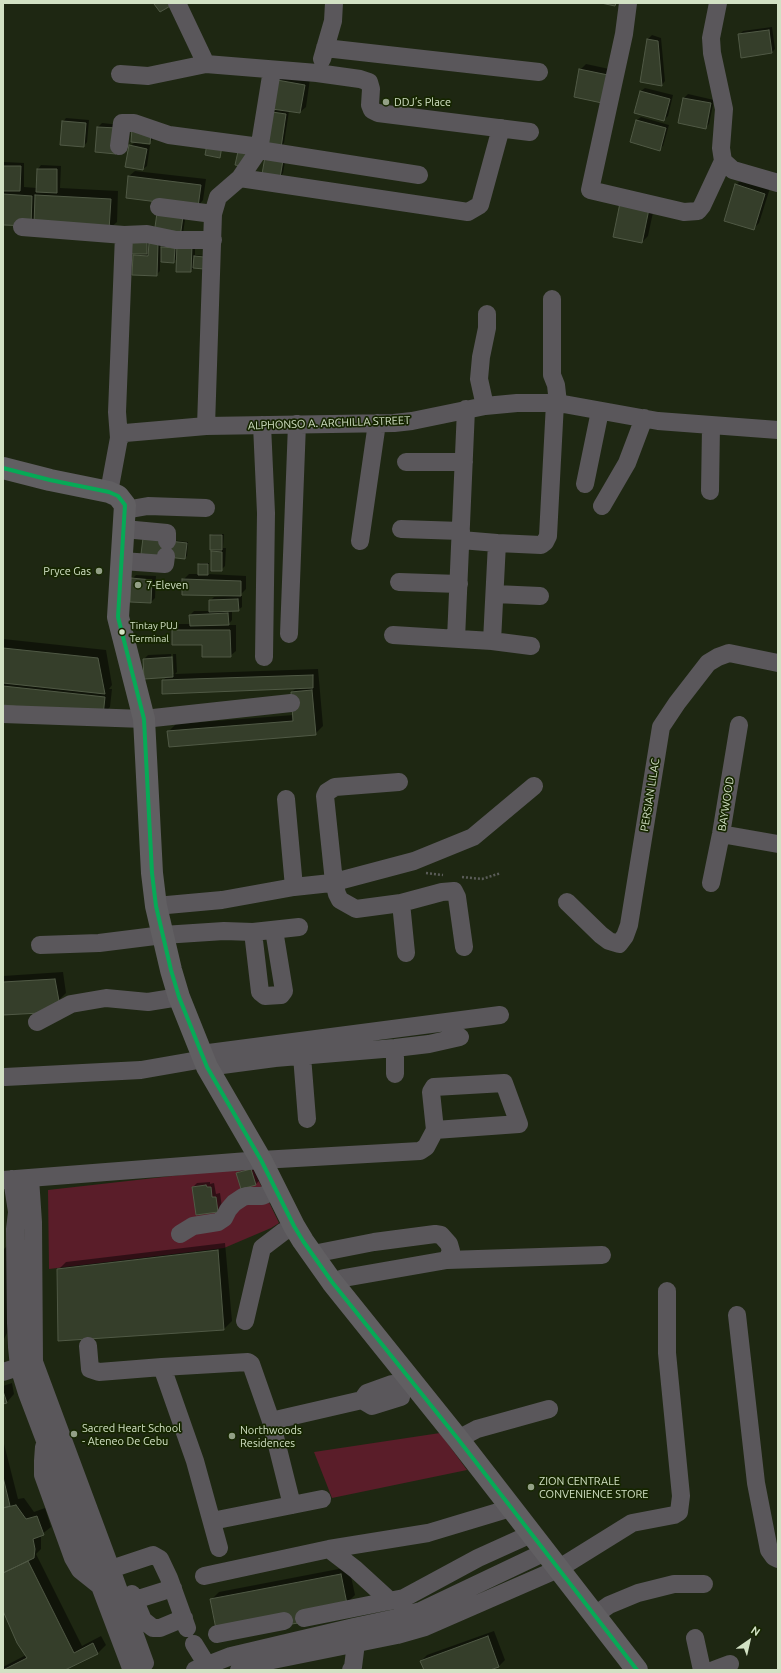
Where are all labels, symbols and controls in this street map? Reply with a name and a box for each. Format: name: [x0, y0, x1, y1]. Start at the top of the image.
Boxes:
place label: DDJ’s Place: [394, 95, 451, 109]
marker: DDJ’s Place: [381, 97, 391, 107]
street label: ALPHONSO A. ARCHILLA STREET: [248, 414, 410, 432]
place label: Pryce Gas: [43, 564, 91, 578]
marker: Pryce Gas: [94, 566, 104, 576]
place label: 7-Eleven: [146, 578, 188, 592]
marker: 7-Eleven: [133, 580, 143, 590]
place label: Tintay PUJ Terminal: [130, 620, 178, 644]
marker: Tintay PUJ Terminal: [117, 627, 127, 637]
street label: PERSIAN LILAC: [638, 758, 662, 832]
street label: BAYWOOD: [715, 776, 737, 832]
place label: Sacred Heart School - Ateneo De Cebu: [82, 1421, 181, 1447]
place label: Northwoods Residences: [240, 1423, 302, 1449]
marker: Sacred Heart School - Ateneo De Cebu: [69, 1429, 79, 1439]
marker: Northwoods Residences: [227, 1431, 237, 1441]
place label: ZION CENTRALE CONVENIENCE STORE: [539, 1474, 649, 1500]
marker: ZION CENTRALE CONVENIENCE STORE: [526, 1482, 536, 1492]
north arrow: [729, 1621, 769, 1661]
text: N: [749, 1624, 762, 1638]

